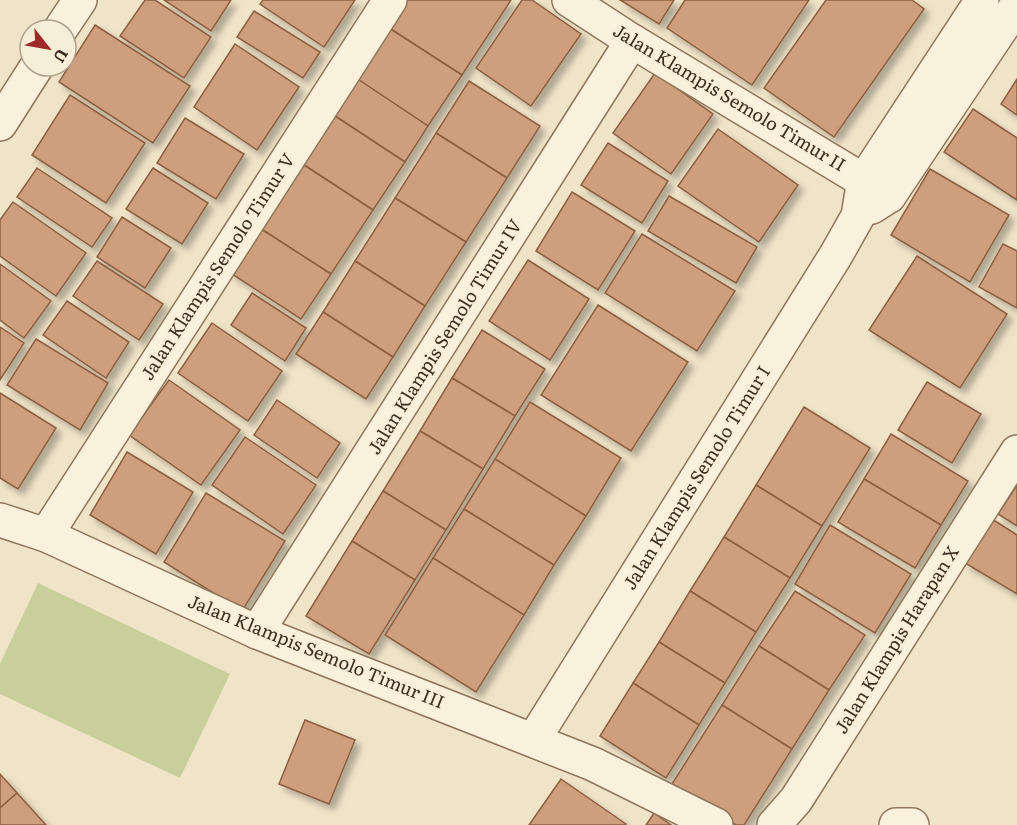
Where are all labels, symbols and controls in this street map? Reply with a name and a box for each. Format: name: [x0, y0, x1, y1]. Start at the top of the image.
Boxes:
street label: Jalan Klampis Semolo Timur II: [608, 16, 851, 177]
north arrow: [18, 18, 78, 78]
text: U: [48, 45, 75, 68]
street label: Jalan Klampis Semolo Timur V: [133, 147, 300, 385]
street label: Jalan Klampis Semolo Timur IV: [360, 213, 528, 459]
street label: Jalan Klampis Semolo Timur I: [615, 360, 776, 595]
street label: Jalan Klampis Harapan X: [827, 540, 965, 738]
street label: Jalan Klampis Semolo Timur III: [184, 587, 449, 715]

